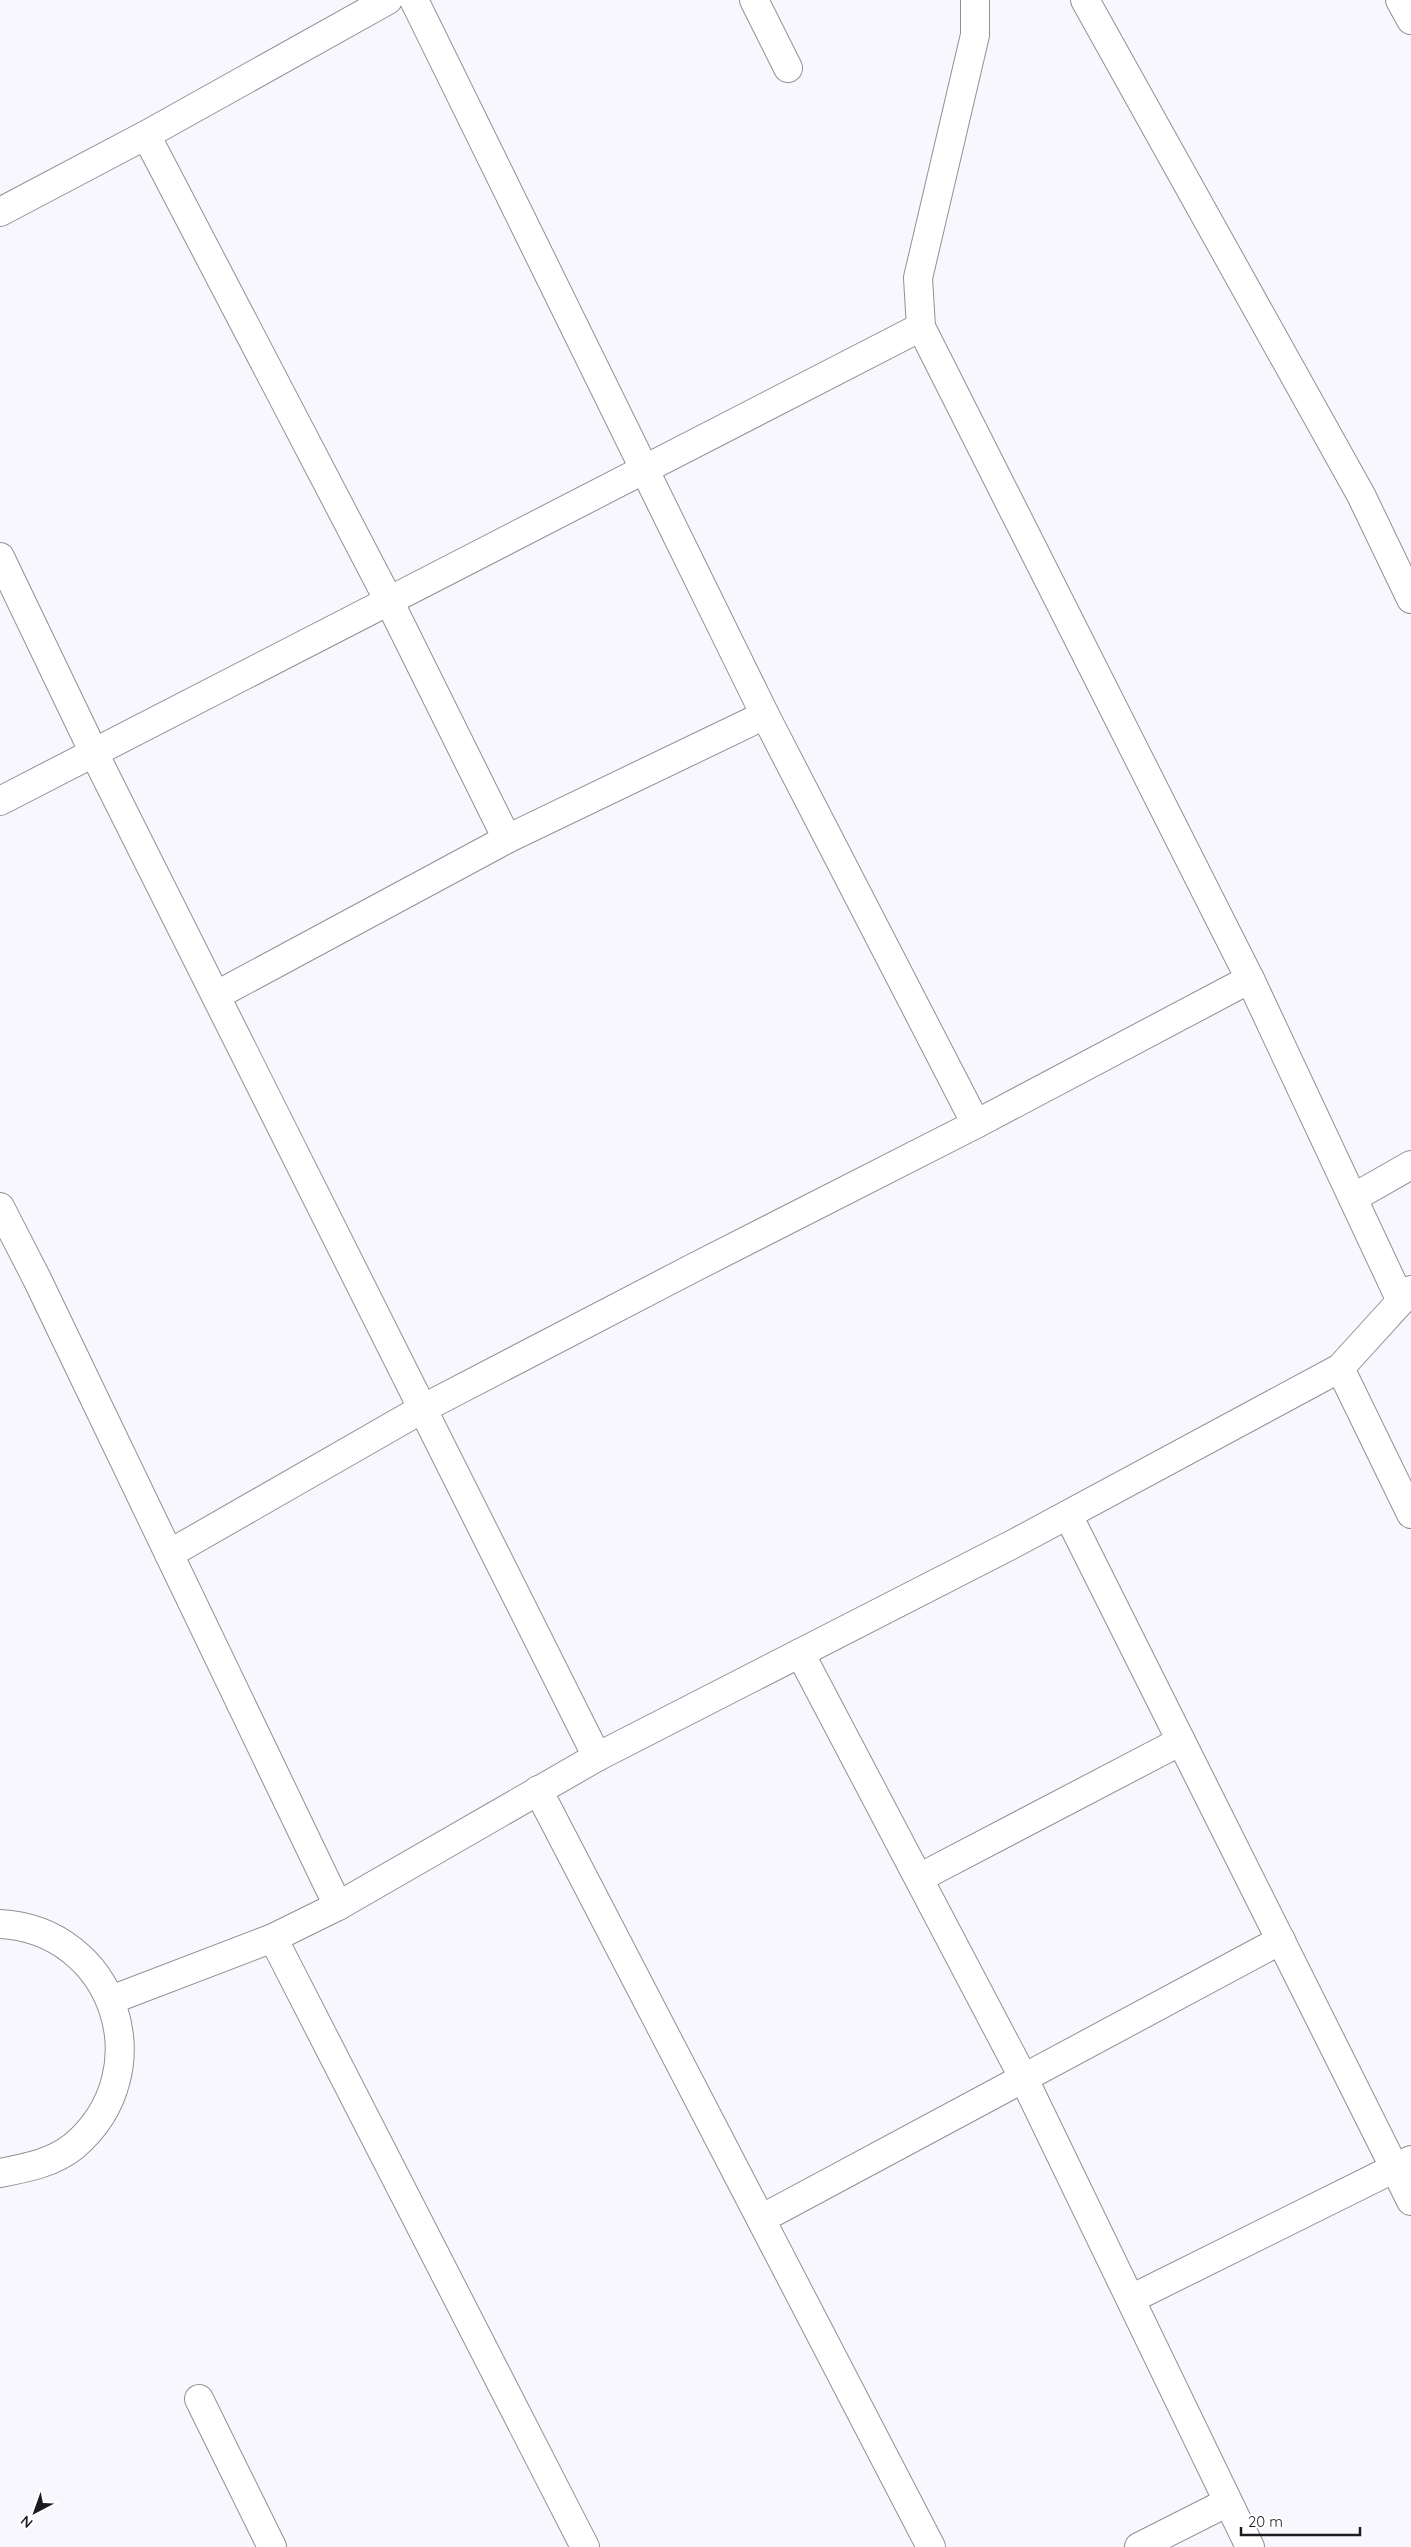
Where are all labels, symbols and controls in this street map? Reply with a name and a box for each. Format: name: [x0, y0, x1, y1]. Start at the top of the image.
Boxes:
north arrow: [10, 2487, 60, 2537]
scale bar: [1241, 2504, 1360, 2536]
text: N: [17, 2512, 36, 2532]
text: 20 m: [1248, 2512, 1283, 2531]

